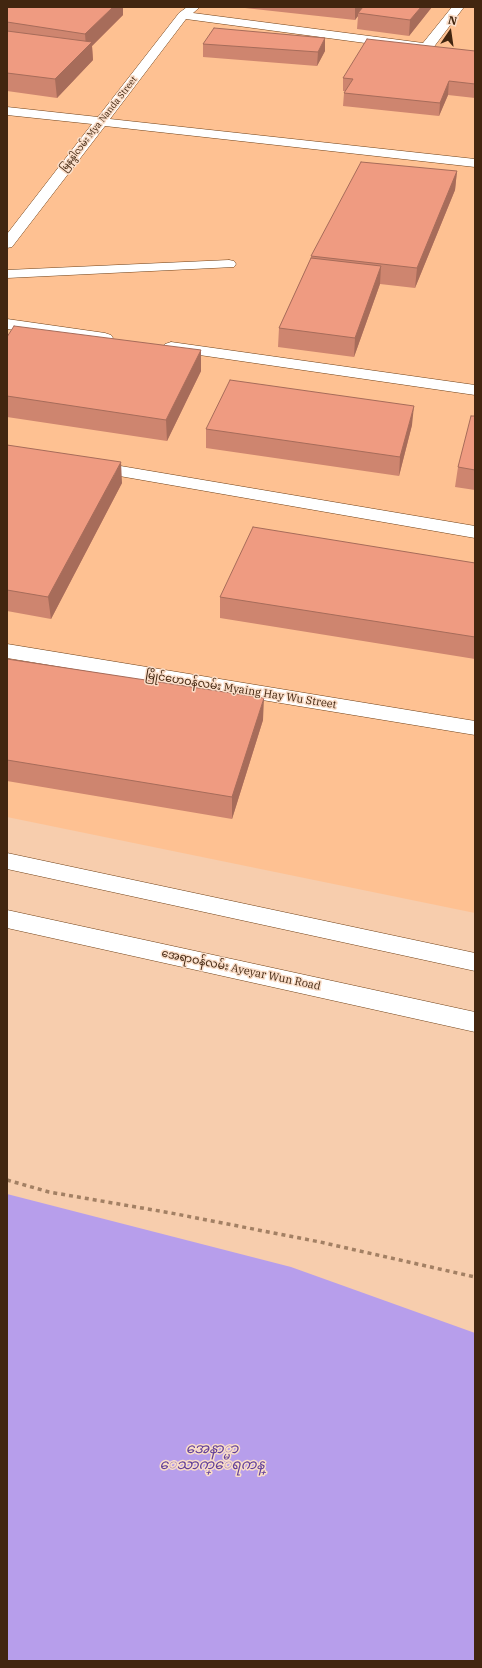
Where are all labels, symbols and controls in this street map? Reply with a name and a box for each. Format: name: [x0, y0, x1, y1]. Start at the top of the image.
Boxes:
north arrow: [430, 12, 470, 52]
text: N: [447, 13, 459, 28]
street label: မြနန္ဒါလမ်း Mya Nanda Street: [59, 74, 139, 174]
street label: မြိုင်ဟေဝန်လမ်း Myaing Hay Wu Street: [145, 668, 337, 712]
street label: အေရာဝန်လမ်း Ayeyar Wun Road: [160, 947, 322, 993]
water label: အေနာ္မာ ေသာက္ေရကန္: [159, 1441, 265, 1474]

